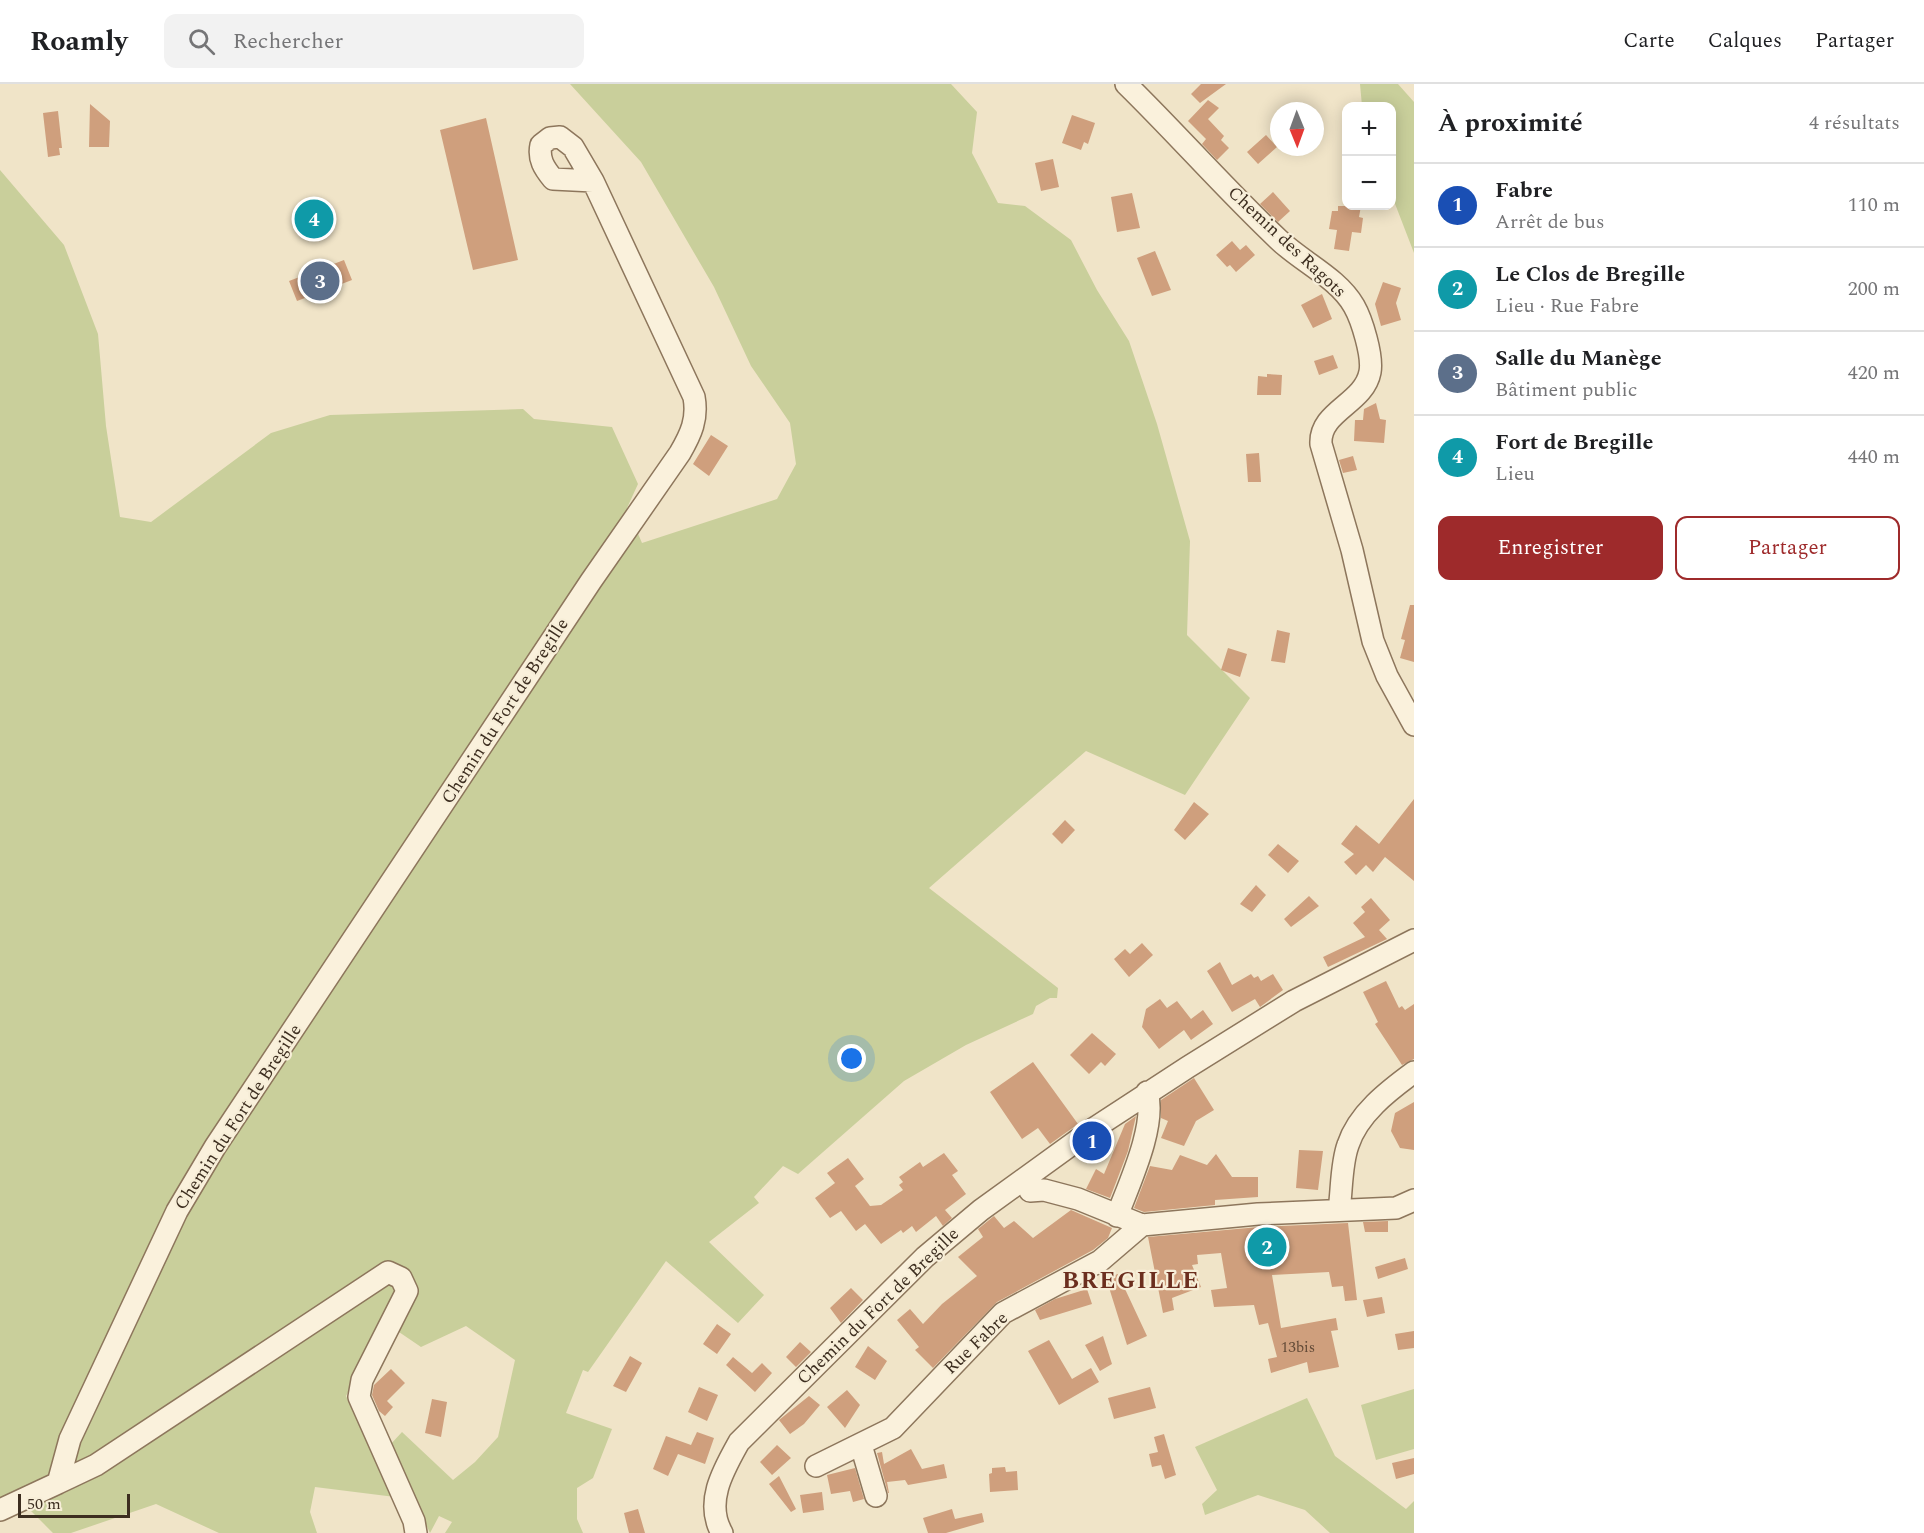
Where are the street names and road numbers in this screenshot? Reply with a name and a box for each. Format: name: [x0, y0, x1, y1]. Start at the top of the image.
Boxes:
street label: Chemin des Ragots: [1222, 180, 1352, 304]
street label: Chemin du Fort de Bregille: [435, 613, 575, 809]
street label: Chemin du Fort de Bregille: [168, 1019, 308, 1215]
street label: Chemin du Fort de Bregille: [791, 1221, 965, 1391]
street label: Rue Fabre: [938, 1305, 1014, 1381]

